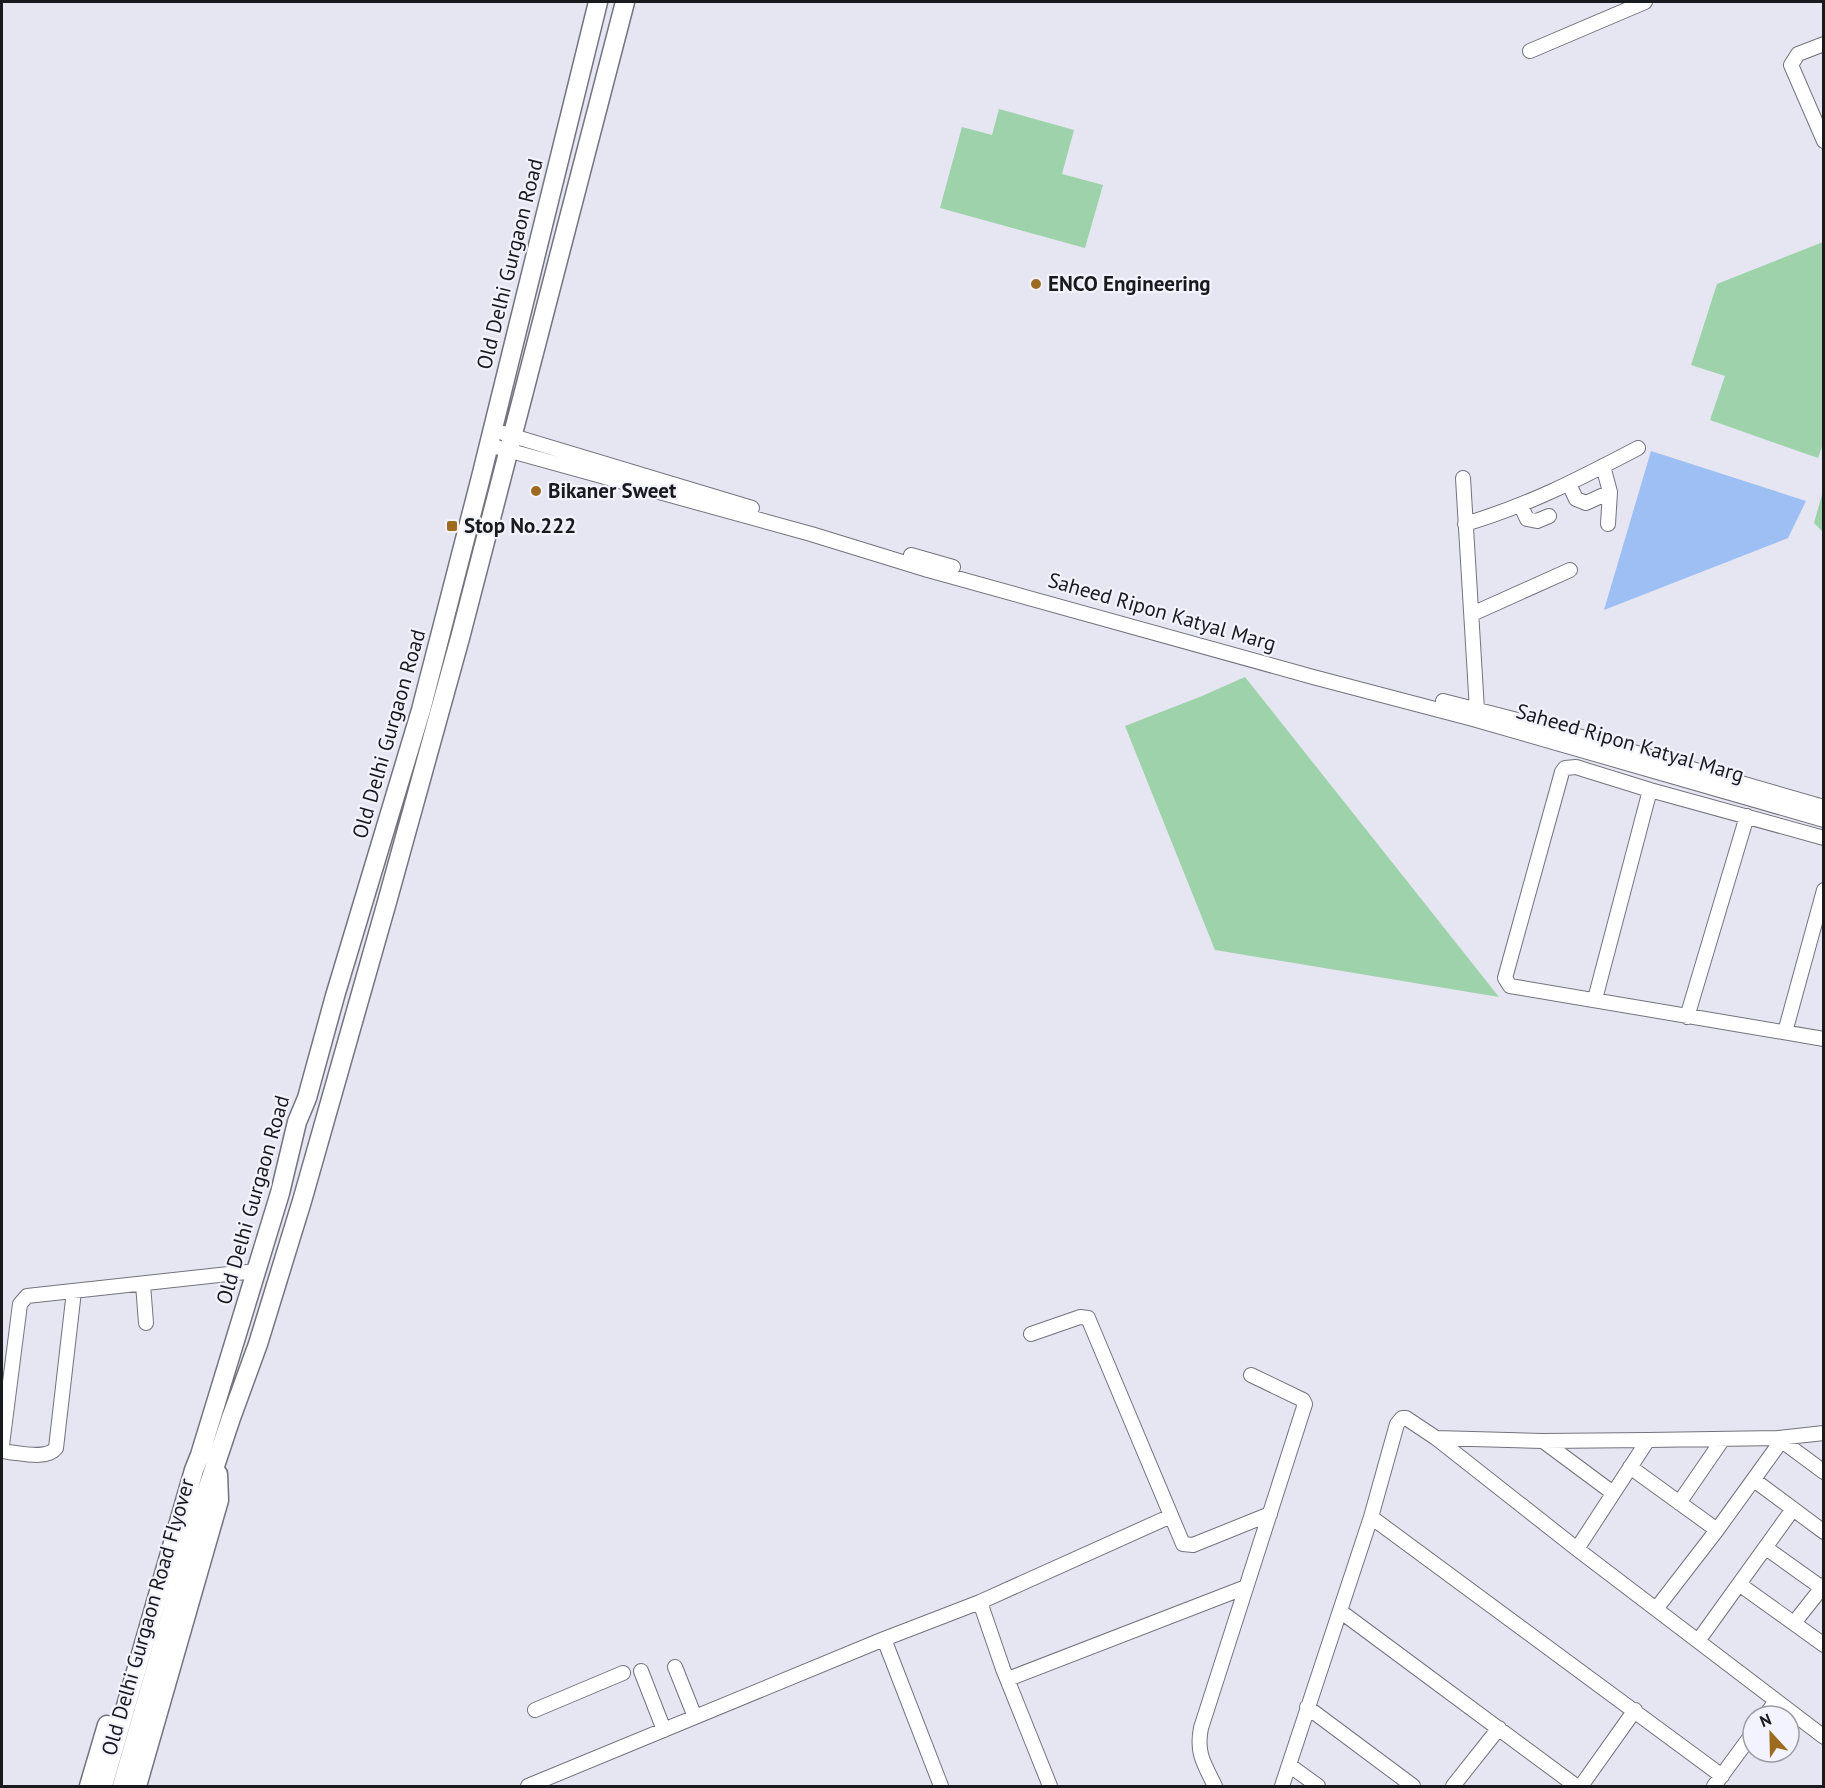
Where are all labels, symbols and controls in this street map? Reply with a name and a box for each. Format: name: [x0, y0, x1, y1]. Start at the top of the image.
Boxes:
street label: Old Delhi Gurgaon Road: [470, 156, 549, 372]
place label: ENCO Engineering: [1048, 270, 1211, 297]
marker: ENCO Engineering: [1029, 277, 1043, 291]
place label: Bikaner Sweet: [548, 477, 677, 504]
marker: Bikaner Sweet: [529, 484, 543, 498]
place label: Stop No.222: [464, 512, 576, 539]
marker: Stop No.222: [445, 519, 459, 533]
street label: Saheed Ripon Katyal Marg: [1045, 566, 1279, 657]
street label: Old Delhi Gurgaon Road: [346, 626, 431, 842]
street label: Saheed Ripon Katyal Marg: [1513, 697, 1747, 788]
street label: Old Delhi Gurgaon Road: [210, 1092, 295, 1308]
street label: Old Delhi Gurgaon Road Flyover: [95, 1475, 200, 1759]
north arrow: [1741, 1704, 1801, 1764]
text: N: [1757, 1709, 1774, 1731]

